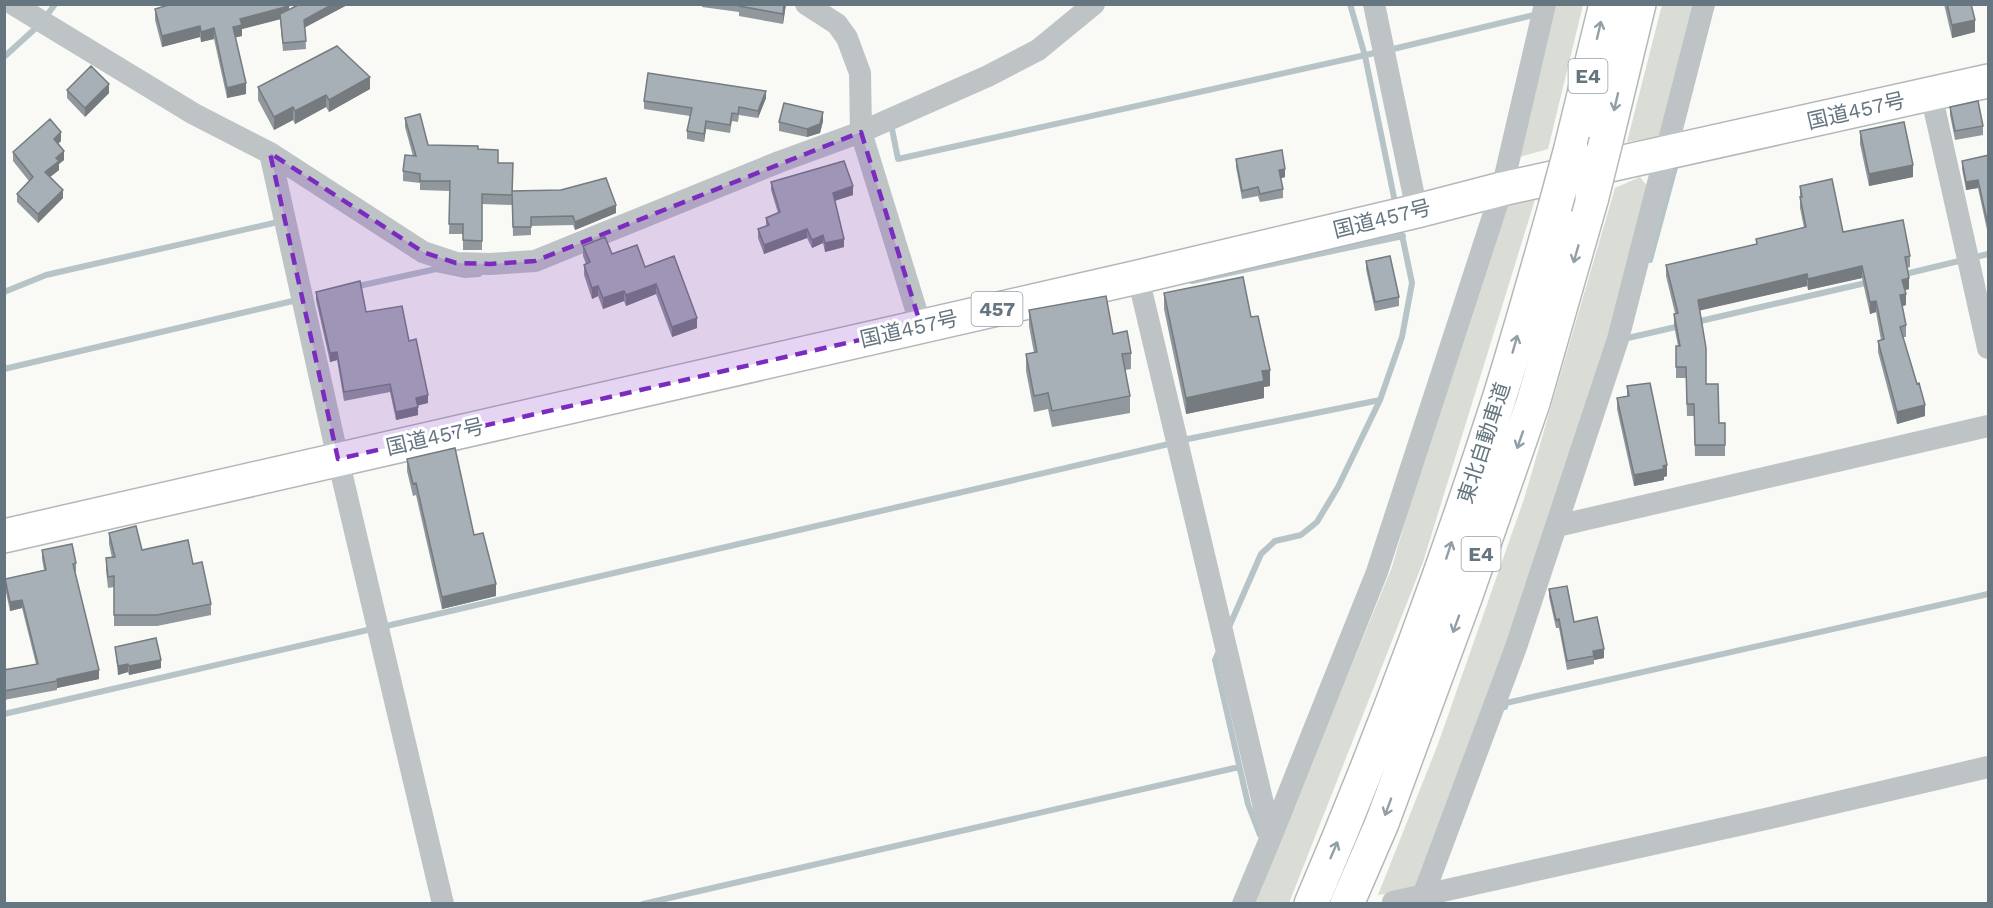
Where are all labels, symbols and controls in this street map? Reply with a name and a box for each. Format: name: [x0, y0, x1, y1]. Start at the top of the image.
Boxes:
one-way arrow: [1594, 21, 1606, 40]
road number: E4: [1568, 59, 1608, 93]
street label: 国道457号: [1804, 87, 1907, 134]
one-way arrow: [1609, 93, 1621, 112]
street label: 国道457号: [1330, 194, 1433, 243]
one-way arrow: [1570, 244, 1581, 263]
road number: 457: [972, 292, 1022, 326]
street label: 国道457号: [857, 305, 960, 352]
one-way arrow: [1510, 335, 1521, 354]
street label: 東北自動車道: [1452, 379, 1515, 507]
street label: 国道457号: [383, 413, 486, 460]
one-way arrow: [1514, 430, 1525, 449]
road number: E4: [1462, 537, 1500, 571]
one-way arrow: [1444, 541, 1455, 560]
one-way arrow: [1449, 614, 1460, 633]
one-way arrow: [1382, 797, 1393, 816]
one-way arrow: [1329, 841, 1341, 859]

